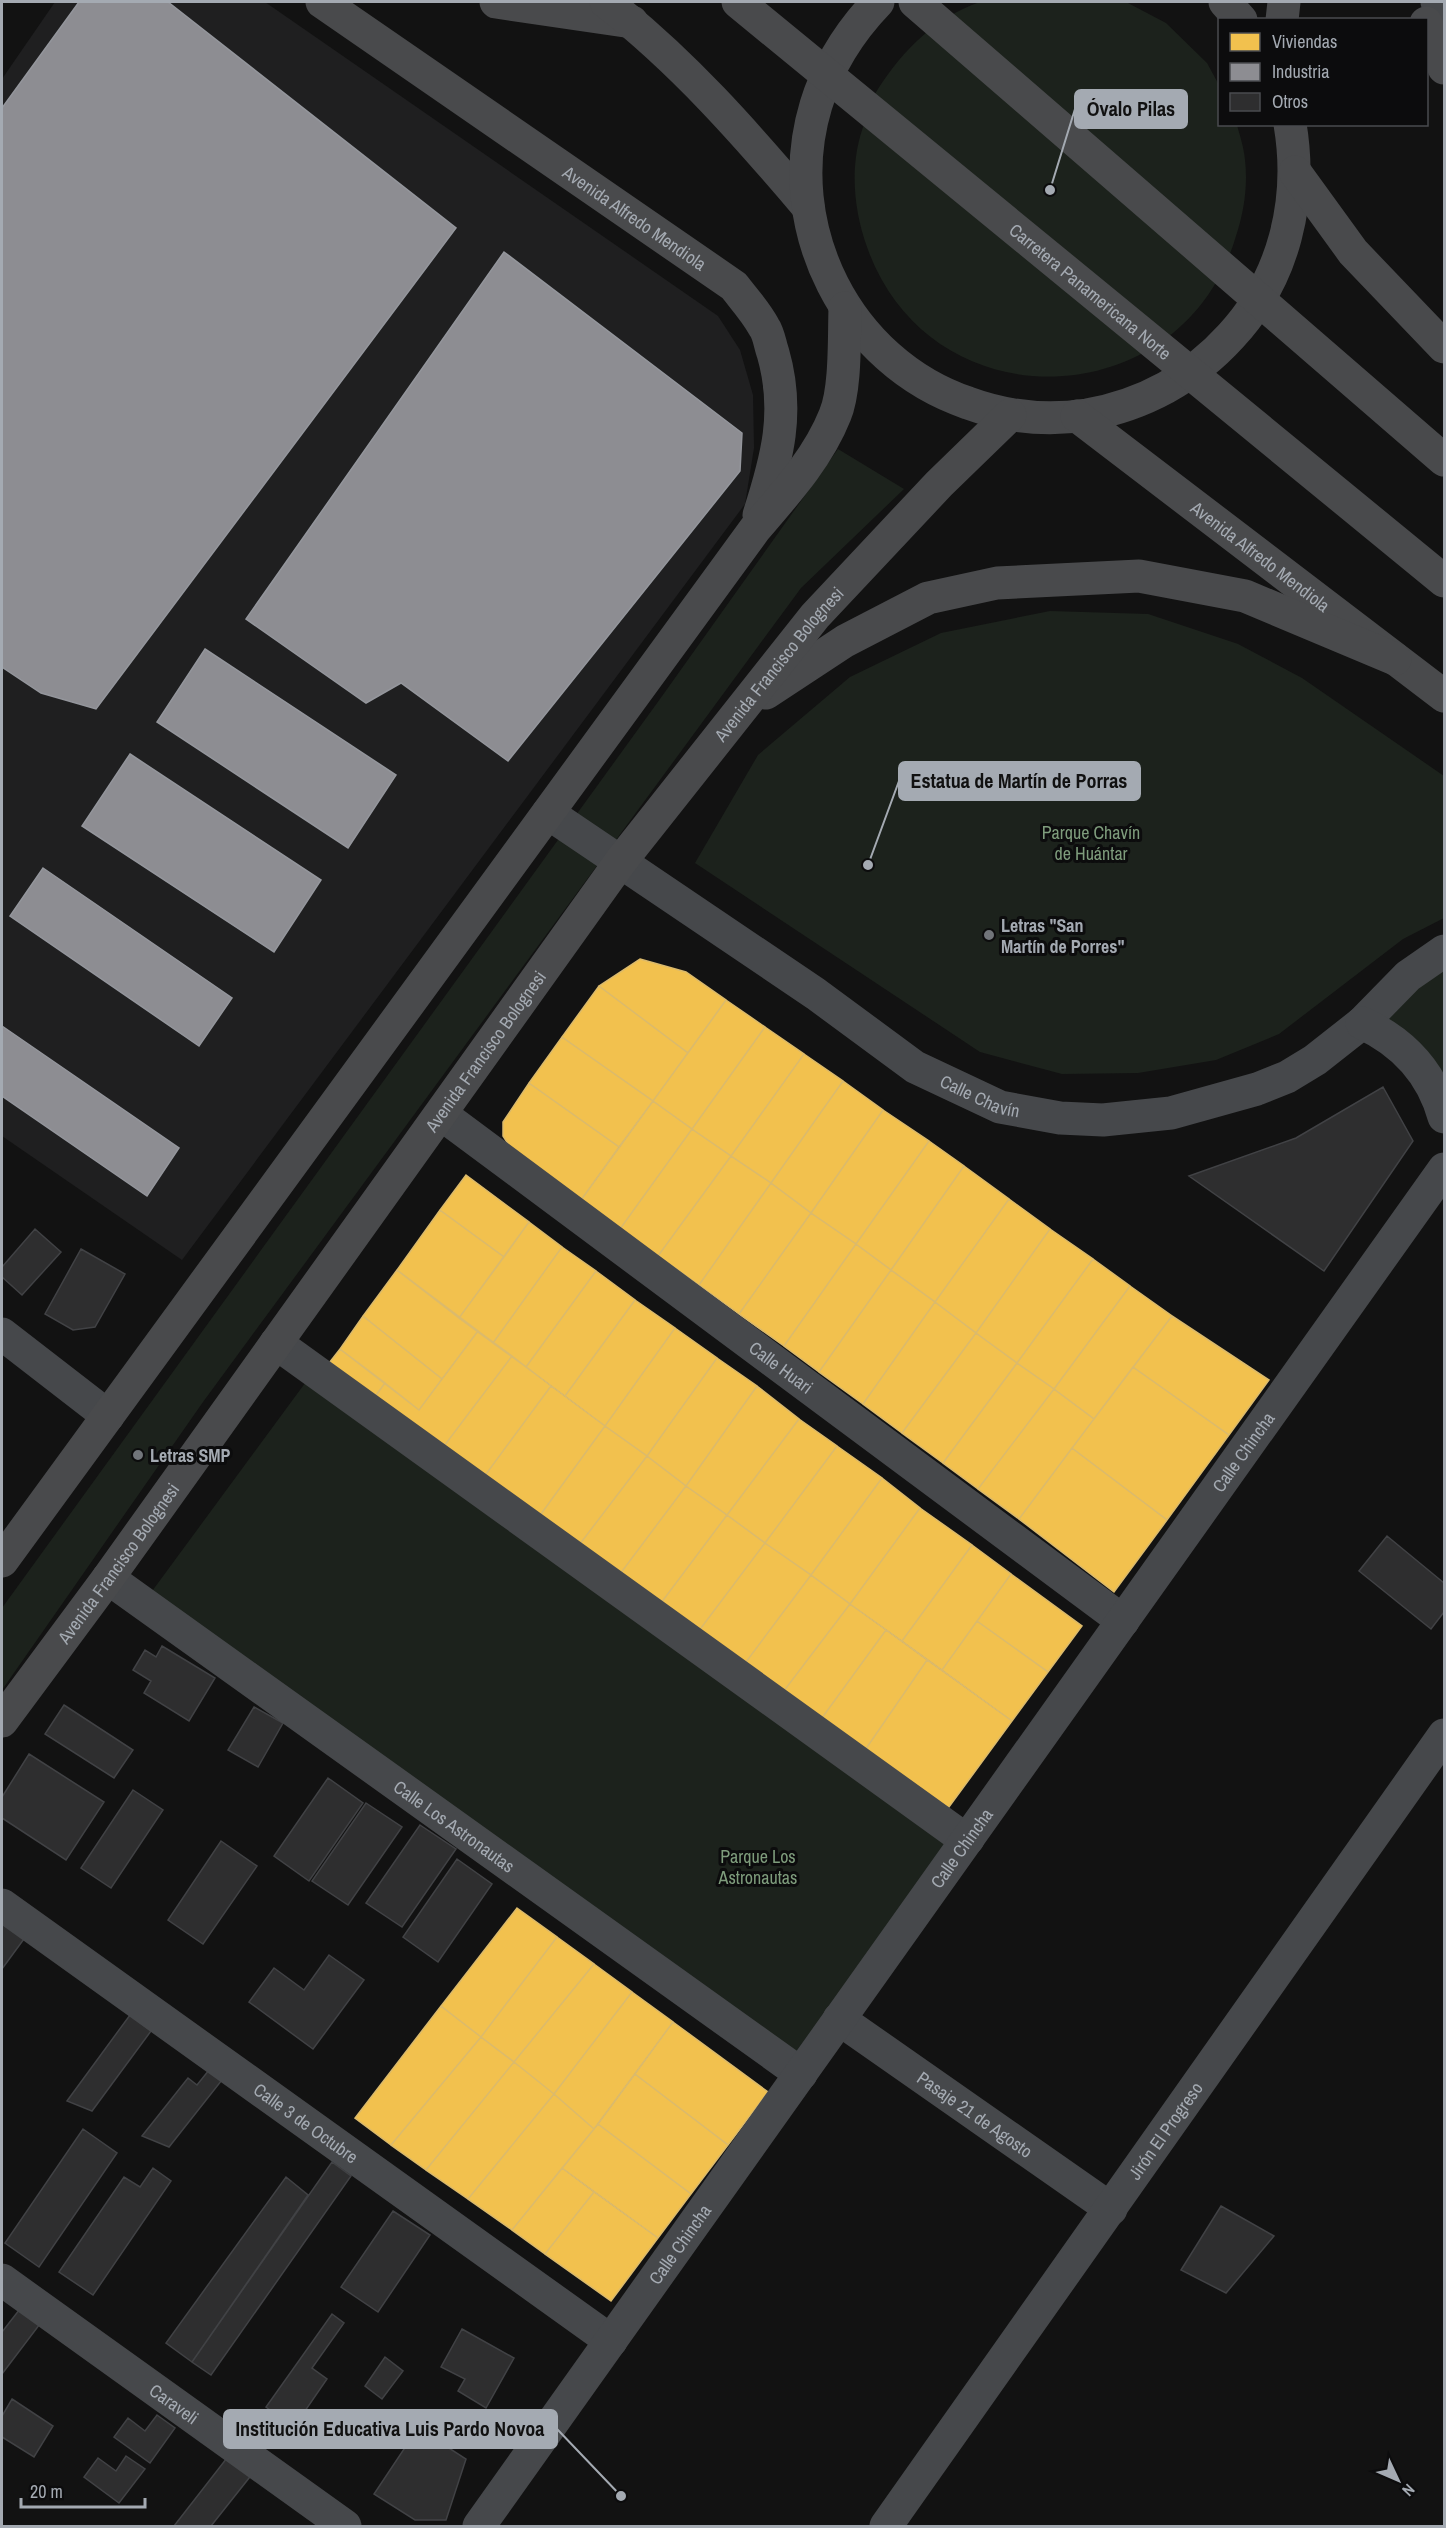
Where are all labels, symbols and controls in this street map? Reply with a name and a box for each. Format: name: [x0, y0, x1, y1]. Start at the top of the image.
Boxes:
legend: [1218, 18, 1428, 126]
text: Viviendas: [1272, 29, 1337, 54]
text: Industria: [1272, 59, 1329, 84]
text: Otros: [1272, 89, 1308, 114]
callout: Óvalo Pilas: [1075, 90, 1187, 128]
text: Óvalo Pilas: [1087, 95, 1175, 122]
street label: Avenida Alfredo Mendiola: [557, 159, 712, 276]
street label: Carretera Panamericana Norte: [1004, 217, 1177, 365]
street label: Avenida Alfredo Mendiola: [1185, 494, 1335, 617]
street label: Avenida Francisco Bolognesi: [707, 581, 849, 747]
callout: Estatua de Martín de Porras: [899, 762, 1140, 800]
text: Estatua de Martín de Porras: [911, 767, 1127, 794]
park label: Parque Chavín de Huántar: [1042, 820, 1140, 866]
place label: Letras "San Martín de Porres": [1001, 913, 1124, 959]
marker: Letras "San Martín de Porres": [982, 928, 996, 942]
street label: Avenida Francisco Bolognesi: [418, 965, 551, 1137]
street label: Calle Chavín: [936, 1068, 1022, 1123]
street label: Calle Huari: [744, 1335, 818, 1399]
street label: Calle Chincha: [1206, 1407, 1280, 1497]
place label: Letras SMP: [150, 1443, 231, 1468]
marker: Letras SMP: [131, 1448, 145, 1462]
street label: Avenida Francisco Bolognesi: [51, 1478, 185, 1649]
street label: Calle Los Astronautas: [389, 1774, 520, 1878]
street label: Calle Chincha: [924, 1803, 998, 1893]
park label: Parque Los Astronautas: [718, 1844, 797, 1890]
street label: Pasaje 21 de Agosto: [912, 2065, 1038, 2163]
street label: Calle 3 de Octubre: [249, 2077, 363, 2169]
street label: Jirón El Progreso: [1122, 2077, 1208, 2184]
street label: Calle Chincha: [642, 2199, 717, 2289]
street label: Caraveli: [145, 2377, 204, 2430]
callout: Institución Educativa Luis Pardo Novoa: [224, 2410, 557, 2448]
text: Institución Educativa Luis Pardo Novoa: [236, 2415, 544, 2442]
north arrow: [1368, 2450, 1428, 2510]
scale bar: [21, 2471, 146, 2509]
text: 20 m: [30, 2479, 63, 2504]
text: N: [1398, 2479, 1420, 2501]

